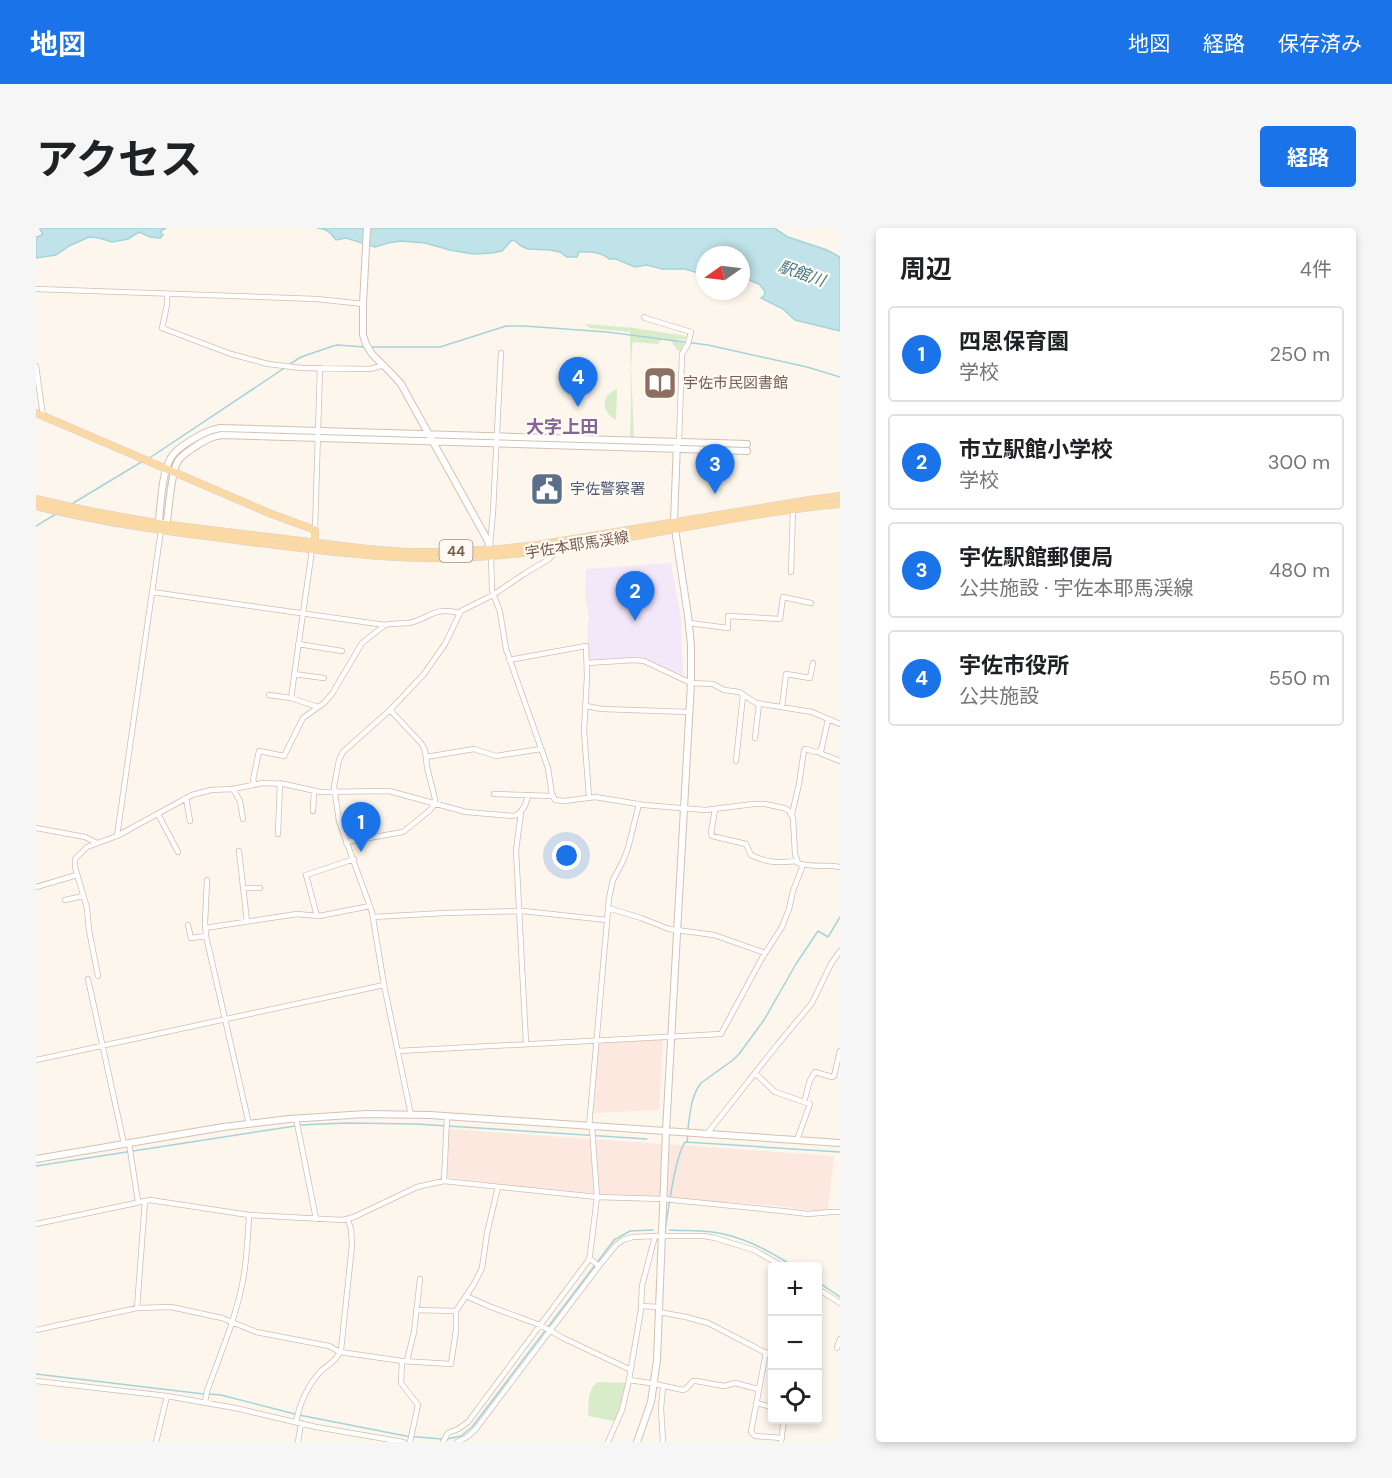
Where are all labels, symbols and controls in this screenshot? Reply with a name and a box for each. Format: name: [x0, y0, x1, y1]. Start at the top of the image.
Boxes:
text: 地図: [30, 26, 86, 63]
text: 地図: [1128, 30, 1170, 58]
text: 経路: [1203, 30, 1245, 58]
text: 保存済み: [1278, 30, 1362, 58]
button: 経路: [1260, 126, 1356, 187]
text: アクセス: [36, 132, 202, 187]
north arrow: [696, 246, 750, 300]
text: 周辺: [900, 252, 952, 286]
water label: 駅館川: [776, 256, 830, 292]
text: 4件: [1300, 256, 1332, 282]
text: 四恩保育園: [959, 327, 1069, 356]
text: 1: [918, 341, 925, 367]
text: 250 m: [1269, 341, 1330, 367]
pin: 4: [558, 358, 598, 407]
text: 学校: [959, 359, 999, 385]
library icon: 宇佐市民図書館: [642, 365, 678, 401]
place label: 宇佐市民図書館: [683, 373, 788, 393]
district label: 大字上田: [526, 415, 598, 439]
text: 市立駅館小学校: [959, 435, 1113, 464]
pin: 3: [696, 444, 734, 494]
text: 2: [916, 449, 927, 475]
text: 300 m: [1268, 449, 1330, 475]
text: 学校: [959, 467, 999, 493]
public building icon: 宇佐警察署: [529, 471, 565, 507]
place label: 宇佐警察署: [570, 479, 645, 499]
street label: 宇佐本耶馬渓線: [524, 527, 630, 563]
road number: 44: [440, 540, 472, 562]
text: 宇佐駅館郵便局: [959, 543, 1113, 572]
text: 3: [915, 557, 928, 583]
text: 480 m: [1269, 557, 1330, 583]
pin: 2: [616, 572, 654, 621]
text: 公共施設 · 宇佐本耶馬渓線: [959, 575, 1194, 601]
text: 宇佐市役所: [959, 651, 1069, 680]
text: 4: [915, 665, 928, 691]
text: 550 m: [1269, 665, 1330, 691]
text: 公共施設: [959, 683, 1039, 709]
pin: 1: [342, 802, 380, 852]
your location: [552, 841, 581, 870]
map controls: [768, 1262, 822, 1424]
button: +: [768, 1262, 822, 1316]
button: −: [768, 1316, 822, 1370]
button: locate: [768, 1370, 822, 1424]

